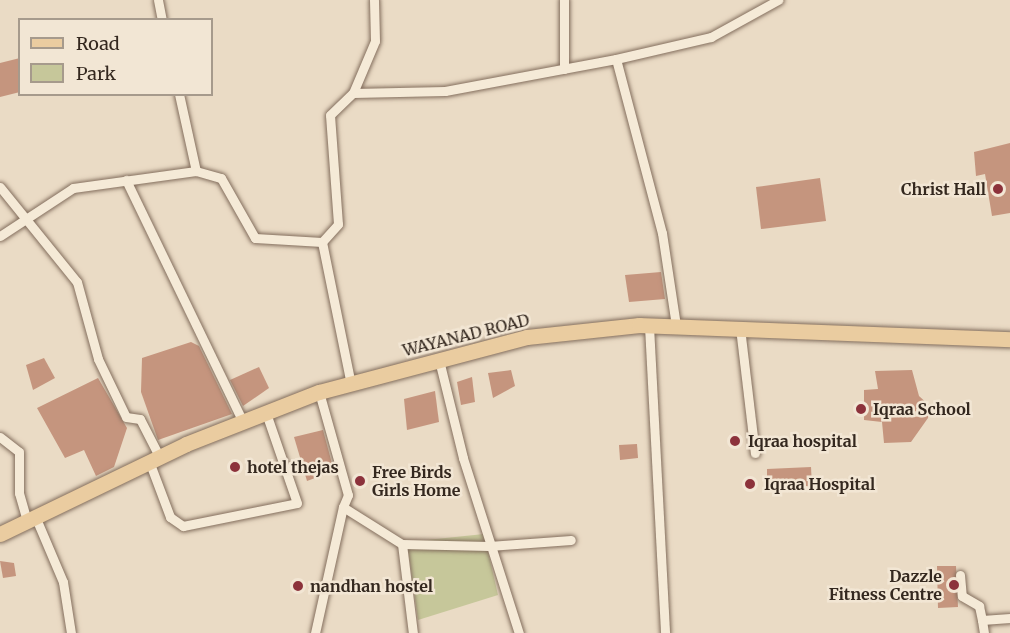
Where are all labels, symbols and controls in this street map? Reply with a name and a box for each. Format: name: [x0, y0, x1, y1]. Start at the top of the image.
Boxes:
legend: [18, 18, 213, 96]
text: Road: [76, 32, 120, 55]
text: Park: [76, 62, 116, 85]
place label: Christ Hall: [901, 179, 986, 199]
marker: Christ Hall: [991, 182, 1005, 196]
street label: WAYANAD ROAD: [401, 310, 531, 360]
place label: Iqraa School: [873, 399, 971, 419]
marker: Iqraa School: [854, 402, 868, 416]
place label: Iqraa hospital: [748, 431, 857, 451]
marker: Iqraa hospital: [726, 432, 744, 450]
place label: hotel thejas: [247, 457, 339, 477]
marker: hotel thejas: [228, 460, 242, 474]
place label: Free Birds Girls Home: [372, 462, 461, 500]
marker: Free Birds Girls Home: [353, 474, 367, 488]
place label: Iqraa Hospital: [764, 474, 875, 494]
marker: Iqraa Hospital: [741, 475, 759, 493]
place label: Dazzle Fitness Centre: [829, 566, 942, 604]
place label: nandhan hostel: [310, 576, 433, 596]
marker: Dazzle Fitness Centre: [947, 578, 961, 592]
marker: nandhan hostel: [291, 579, 305, 593]

